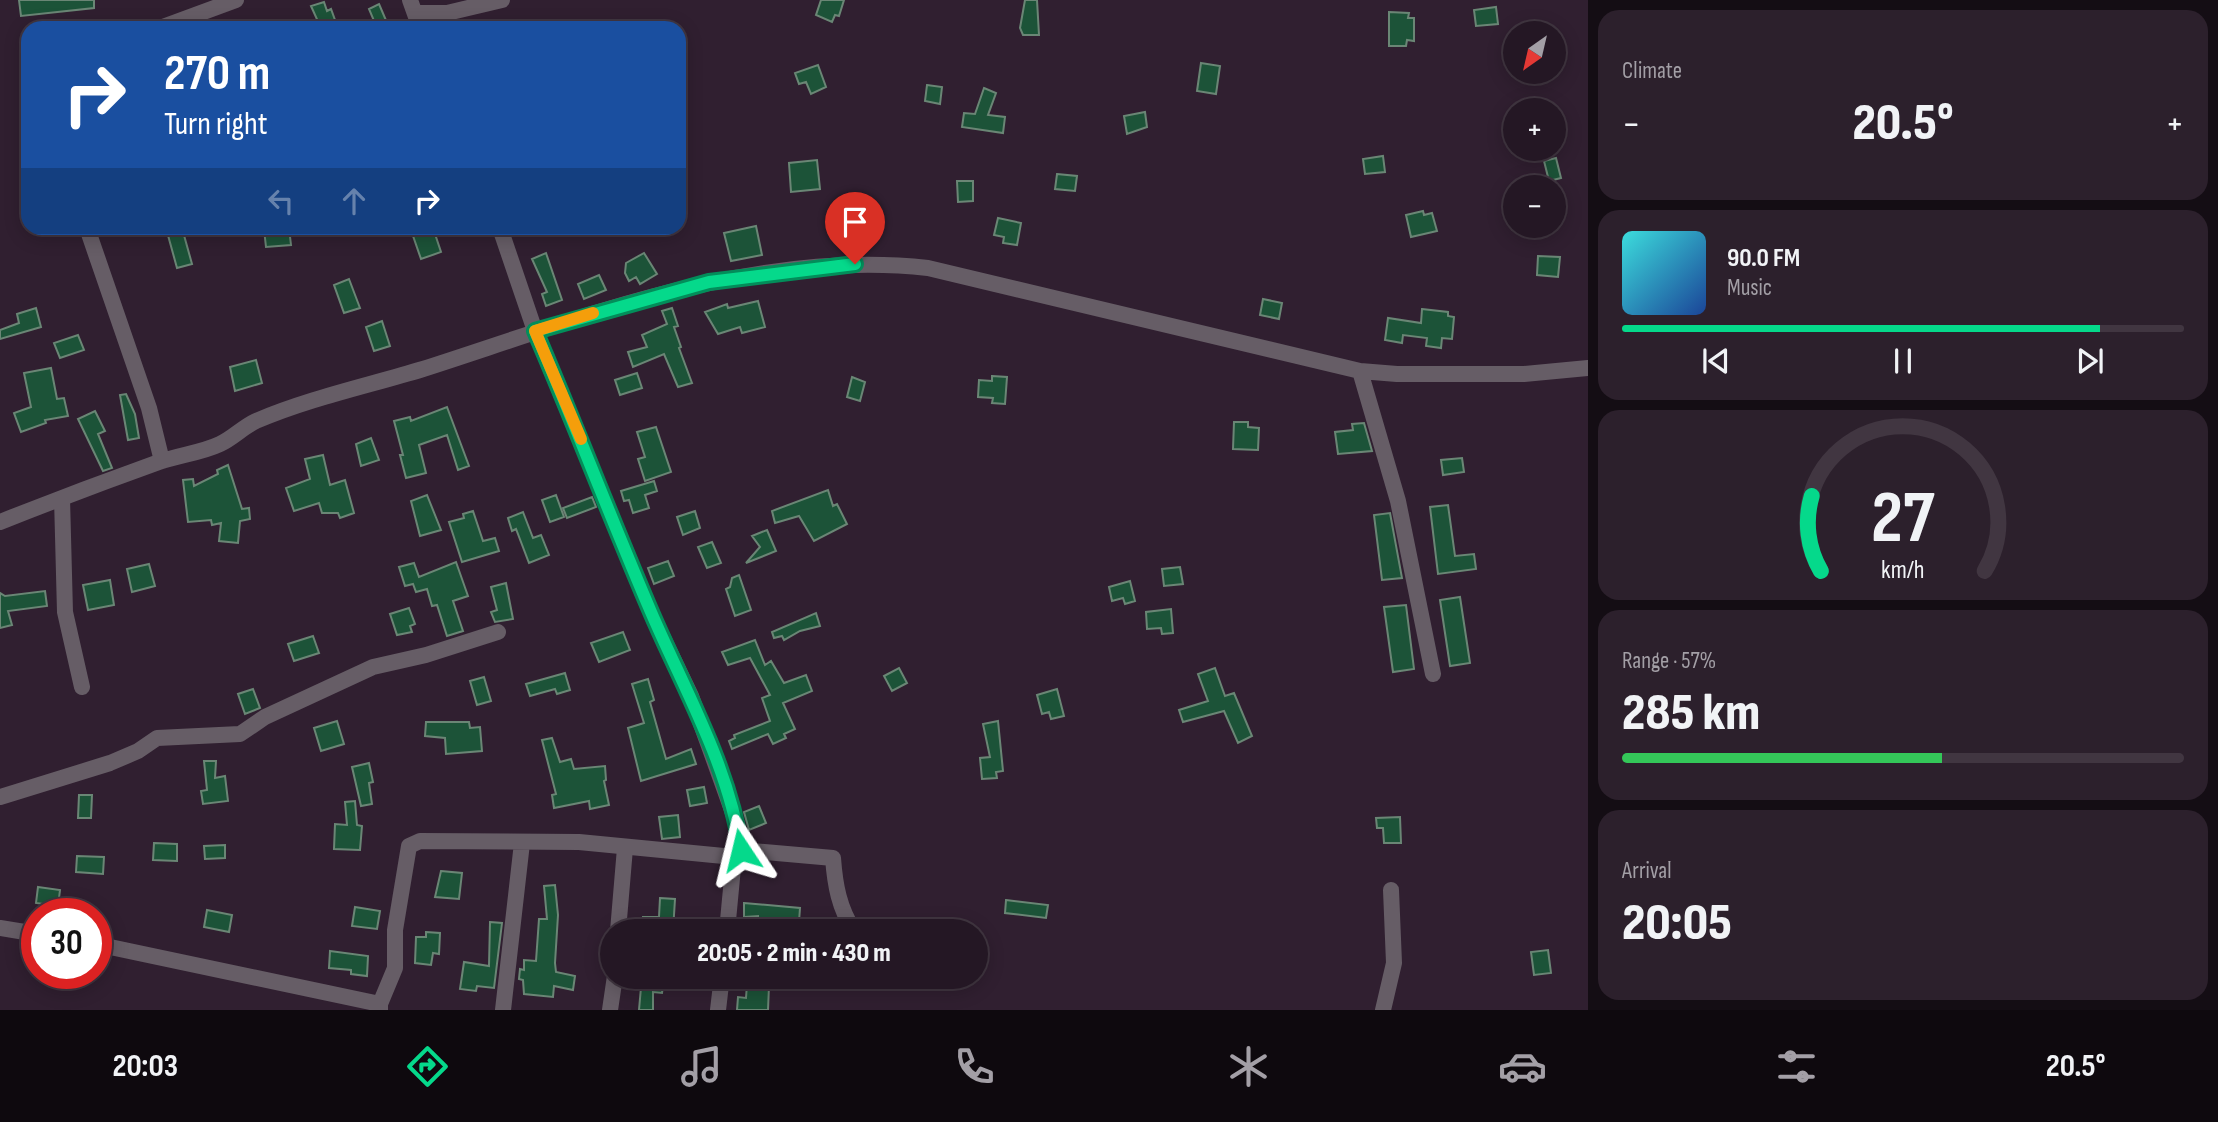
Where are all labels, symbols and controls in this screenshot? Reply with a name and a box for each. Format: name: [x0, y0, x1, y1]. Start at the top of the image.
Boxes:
north arrow: [1503, 21, 1566, 84]
map controls: [1503, 21, 1566, 238]
text: 270 m: [164, 45, 270, 104]
icon: right: [49, 49, 140, 140]
text: Climate: [1622, 57, 1682, 85]
text: 20.5°: [1852, 92, 1954, 155]
button: +: [1503, 98, 1566, 161]
text: −: [1622, 102, 1641, 147]
text: +: [2165, 102, 2184, 147]
text: Turn right: [164, 105, 268, 144]
button: −: [1503, 175, 1566, 238]
icon: left: [262, 182, 300, 220]
icon: ahead: [335, 182, 373, 220]
icon: right: [408, 182, 446, 220]
pin: [825, 192, 885, 264]
icon: arrive: [836, 203, 874, 241]
text: 90.0 FM: [1727, 243, 1800, 274]
text: Music: [1727, 274, 1772, 302]
icon: previous: [1697, 342, 1735, 380]
icon: pause: [1884, 342, 1922, 380]
icon: next: [2071, 342, 2109, 380]
text: 27: [1871, 475, 1935, 563]
text: km/h: [1881, 555, 1925, 586]
text: Range · 57%: [1622, 647, 1716, 675]
text: 285 km: [1622, 682, 1760, 745]
position arrow: [704, 813, 778, 887]
text: Arrival: [1622, 857, 1671, 885]
text: 20:05: [1622, 892, 1732, 955]
speed limit sign: 30: [21, 898, 112, 989]
text: 20:05 · 2 min · 430 m: [697, 938, 891, 969]
icon: directions: [403, 1042, 452, 1091]
icon: music: [677, 1042, 726, 1091]
icon: phone: [950, 1042, 999, 1091]
icon: climate: [1224, 1042, 1273, 1091]
icon: car: [1498, 1042, 1547, 1091]
icon: filters: [1772, 1042, 1821, 1091]
text: 20:03: [112, 1047, 178, 1086]
text: 20.5°: [2046, 1047, 2106, 1086]

